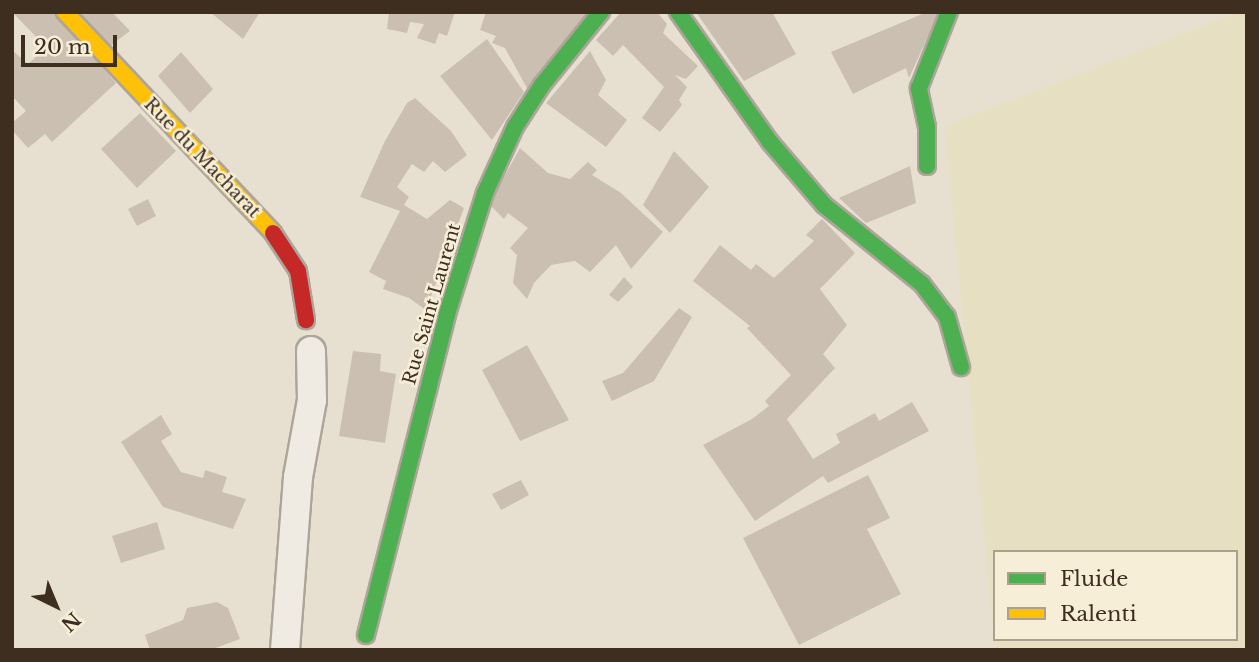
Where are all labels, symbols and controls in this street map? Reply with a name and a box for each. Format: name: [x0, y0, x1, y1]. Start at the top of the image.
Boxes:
scale bar: [24, 21, 121, 65]
text: 20 m: [34, 34, 91, 60]
street label: Rue du Macharat: [139, 94, 265, 222]
street label: Rue Saint Laurent: [399, 221, 465, 387]
legend: [993, 550, 1238, 641]
text: Fluide: [1060, 566, 1128, 592]
north arrow: [21, 571, 91, 641]
text: Ralenti: [1060, 601, 1137, 627]
text: N: [56, 607, 85, 636]

